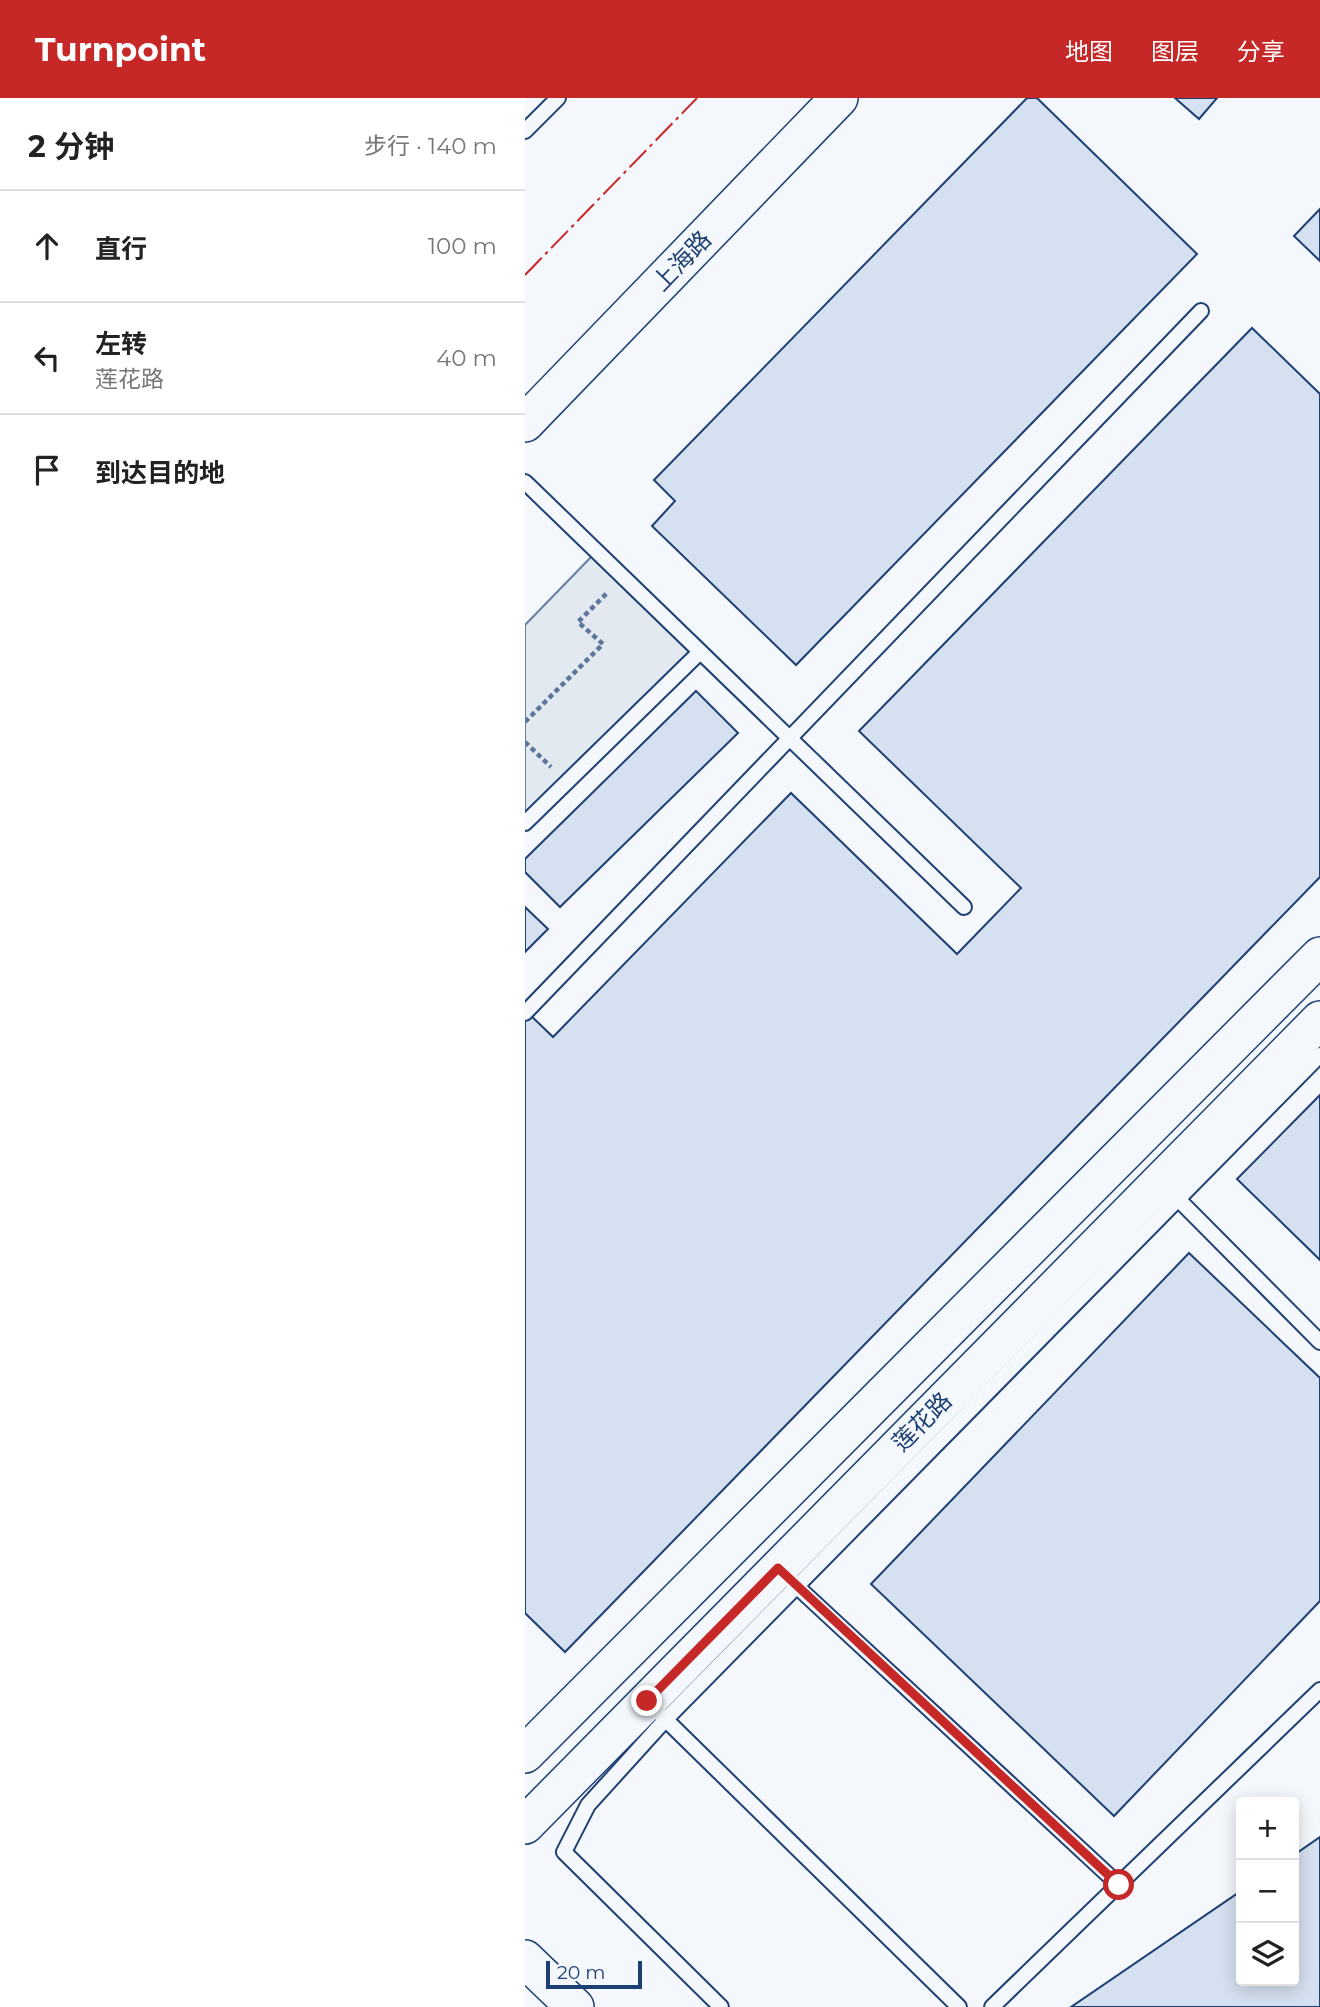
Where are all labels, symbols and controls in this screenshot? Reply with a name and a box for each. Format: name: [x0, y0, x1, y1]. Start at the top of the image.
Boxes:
text: Turnpoint: [35, 29, 206, 69]
text: 地图: [1065, 37, 1113, 66]
text: 图层: [1151, 37, 1199, 66]
text: 分享: [1237, 37, 1285, 66]
text: 2 分钟: [28, 128, 114, 165]
text: 步行 · 140 m: [364, 132, 497, 160]
street label: 上海路: [646, 225, 717, 297]
icon: ahead: [28, 227, 66, 265]
text: 100 m: [428, 232, 497, 260]
text: 直行: [95, 233, 147, 265]
text: 左转: [95, 328, 147, 360]
icon: left: [28, 339, 66, 377]
text: 40 m: [436, 344, 497, 372]
text: 莲花路: [95, 365, 164, 393]
icon: arrive: [28, 451, 66, 489]
text: 到达目的地: [95, 457, 225, 489]
street label: 莲花路: [886, 1386, 957, 1457]
route end: [631, 1685, 662, 1716]
map controls: [1236, 1797, 1299, 1986]
button: +: [1236, 1797, 1299, 1860]
button: −: [1236, 1860, 1299, 1923]
route start: [1103, 1869, 1134, 1900]
button: layers: [1236, 1923, 1299, 1986]
scale bar: [546, 1958, 642, 1990]
text: 20 m: [557, 1961, 605, 1984]

